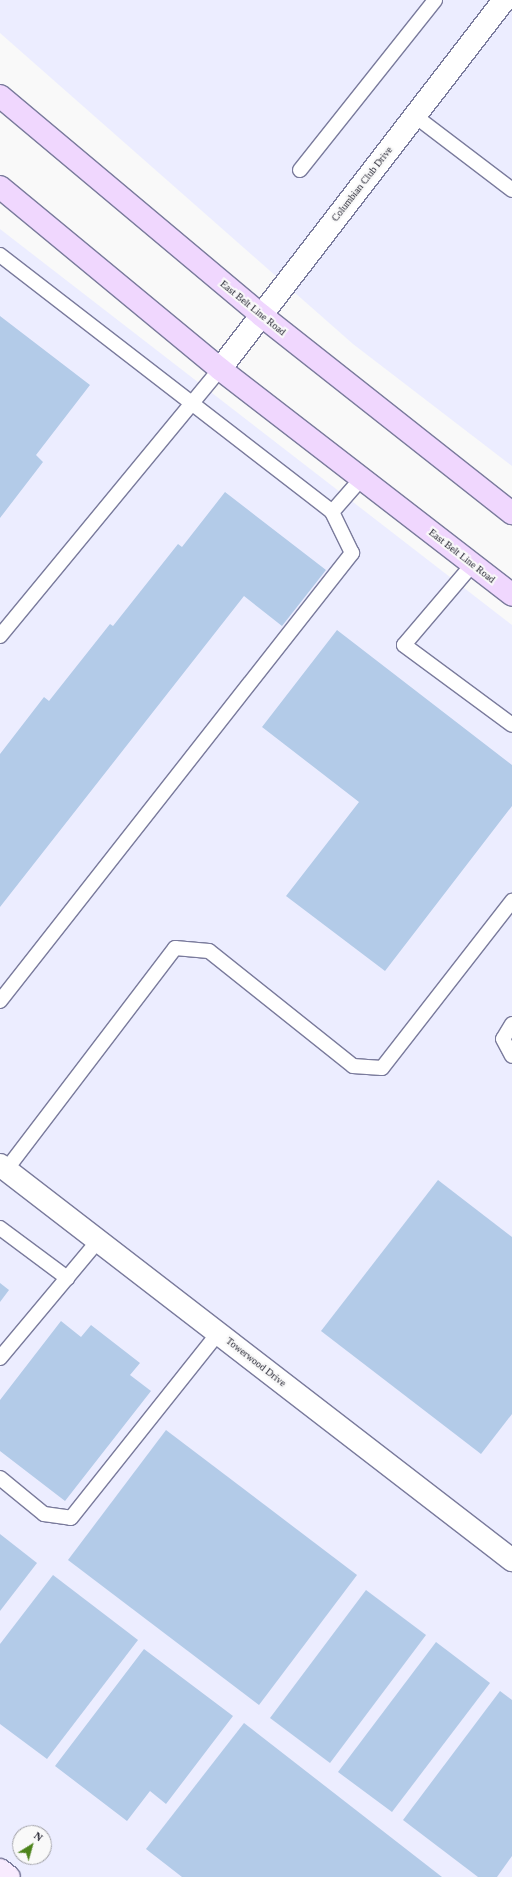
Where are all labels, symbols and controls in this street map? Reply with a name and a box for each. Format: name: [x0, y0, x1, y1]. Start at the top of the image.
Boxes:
street label: Columbian Club Drive: [329, 144, 395, 224]
street label: East Belt Line Road: [218, 278, 288, 338]
street label: East Belt Line Road: [426, 526, 498, 586]
street label: Towerwood Drive: [224, 1335, 288, 1389]
north arrow: [12, 1825, 52, 1865]
text: N: [32, 1829, 45, 1843]

